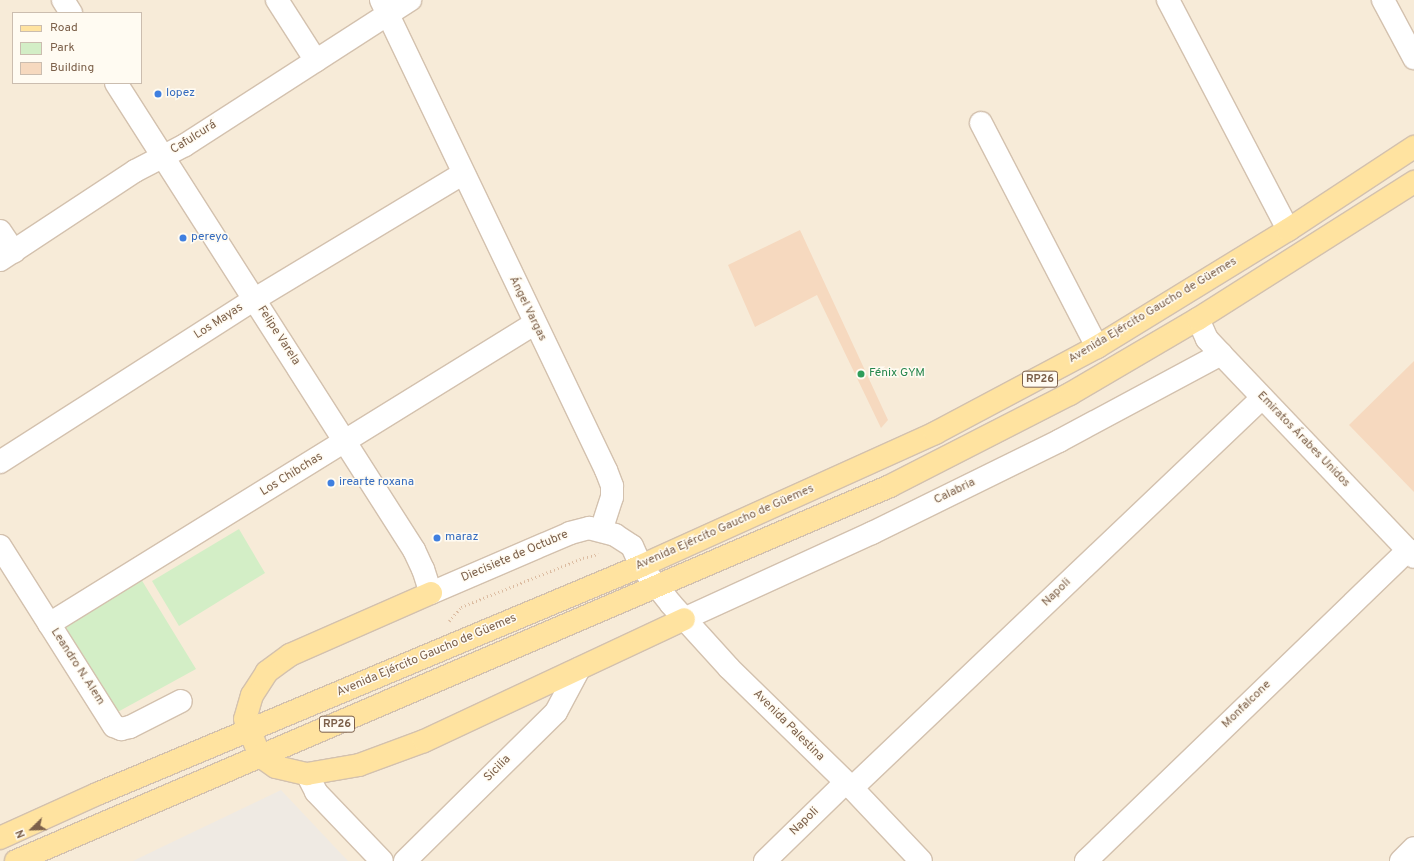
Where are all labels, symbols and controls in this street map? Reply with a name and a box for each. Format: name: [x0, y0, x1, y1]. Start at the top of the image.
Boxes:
legend: [12, 12, 142, 84]
text: Road: [50, 20, 78, 36]
text: Park: [50, 40, 75, 56]
text: Building: [50, 60, 94, 76]
place label: lopez: [166, 87, 195, 101]
marker: lopez: [153, 89, 163, 99]
street label: Cafulcurá: [168, 118, 220, 158]
place label: pereyo: [191, 231, 228, 245]
marker: pereyo: [178, 233, 188, 243]
street label: Avenida Ejército Gaucho de Güemes: [1066, 255, 1240, 367]
street label: Ángel Vargas: [505, 274, 549, 344]
street label: Los Mayas: [192, 301, 246, 343]
street label: Felipe Varela: [253, 303, 303, 369]
place label: Fénix GYM: [869, 367, 925, 381]
marker: Fénix GYM: [856, 369, 866, 379]
road number: RP26: [1022, 370, 1058, 388]
street label: Emiratos Árabes Unidos: [1253, 389, 1353, 491]
street label: Los Chibchas: [258, 450, 326, 500]
place label: irearte roxana: [339, 476, 414, 490]
street label: Calabria: [932, 476, 978, 508]
marker: irearte roxana: [326, 478, 336, 488]
street label: Avenida Ejército Gaucho de Güemes: [634, 482, 816, 574]
street label: Diecisiete de Octubre: [459, 528, 571, 586]
place label: maraz: [445, 531, 478, 545]
marker: maraz: [432, 533, 442, 543]
street label: Napoli: [1040, 576, 1074, 610]
street label: Avenida Ejército Gaucho de Güemes: [335, 612, 519, 700]
street label: Leandro N. Alem: [47, 626, 107, 708]
street label: Monfalcone: [1219, 678, 1275, 732]
street label: Avenida Palestina: [749, 687, 827, 765]
road number: RP26: [319, 715, 355, 733]
street label: Sicilia: [482, 753, 514, 785]
street label: Napoli: [788, 805, 822, 839]
north arrow: [12, 809, 52, 849]
text: N: [13, 827, 29, 840]

